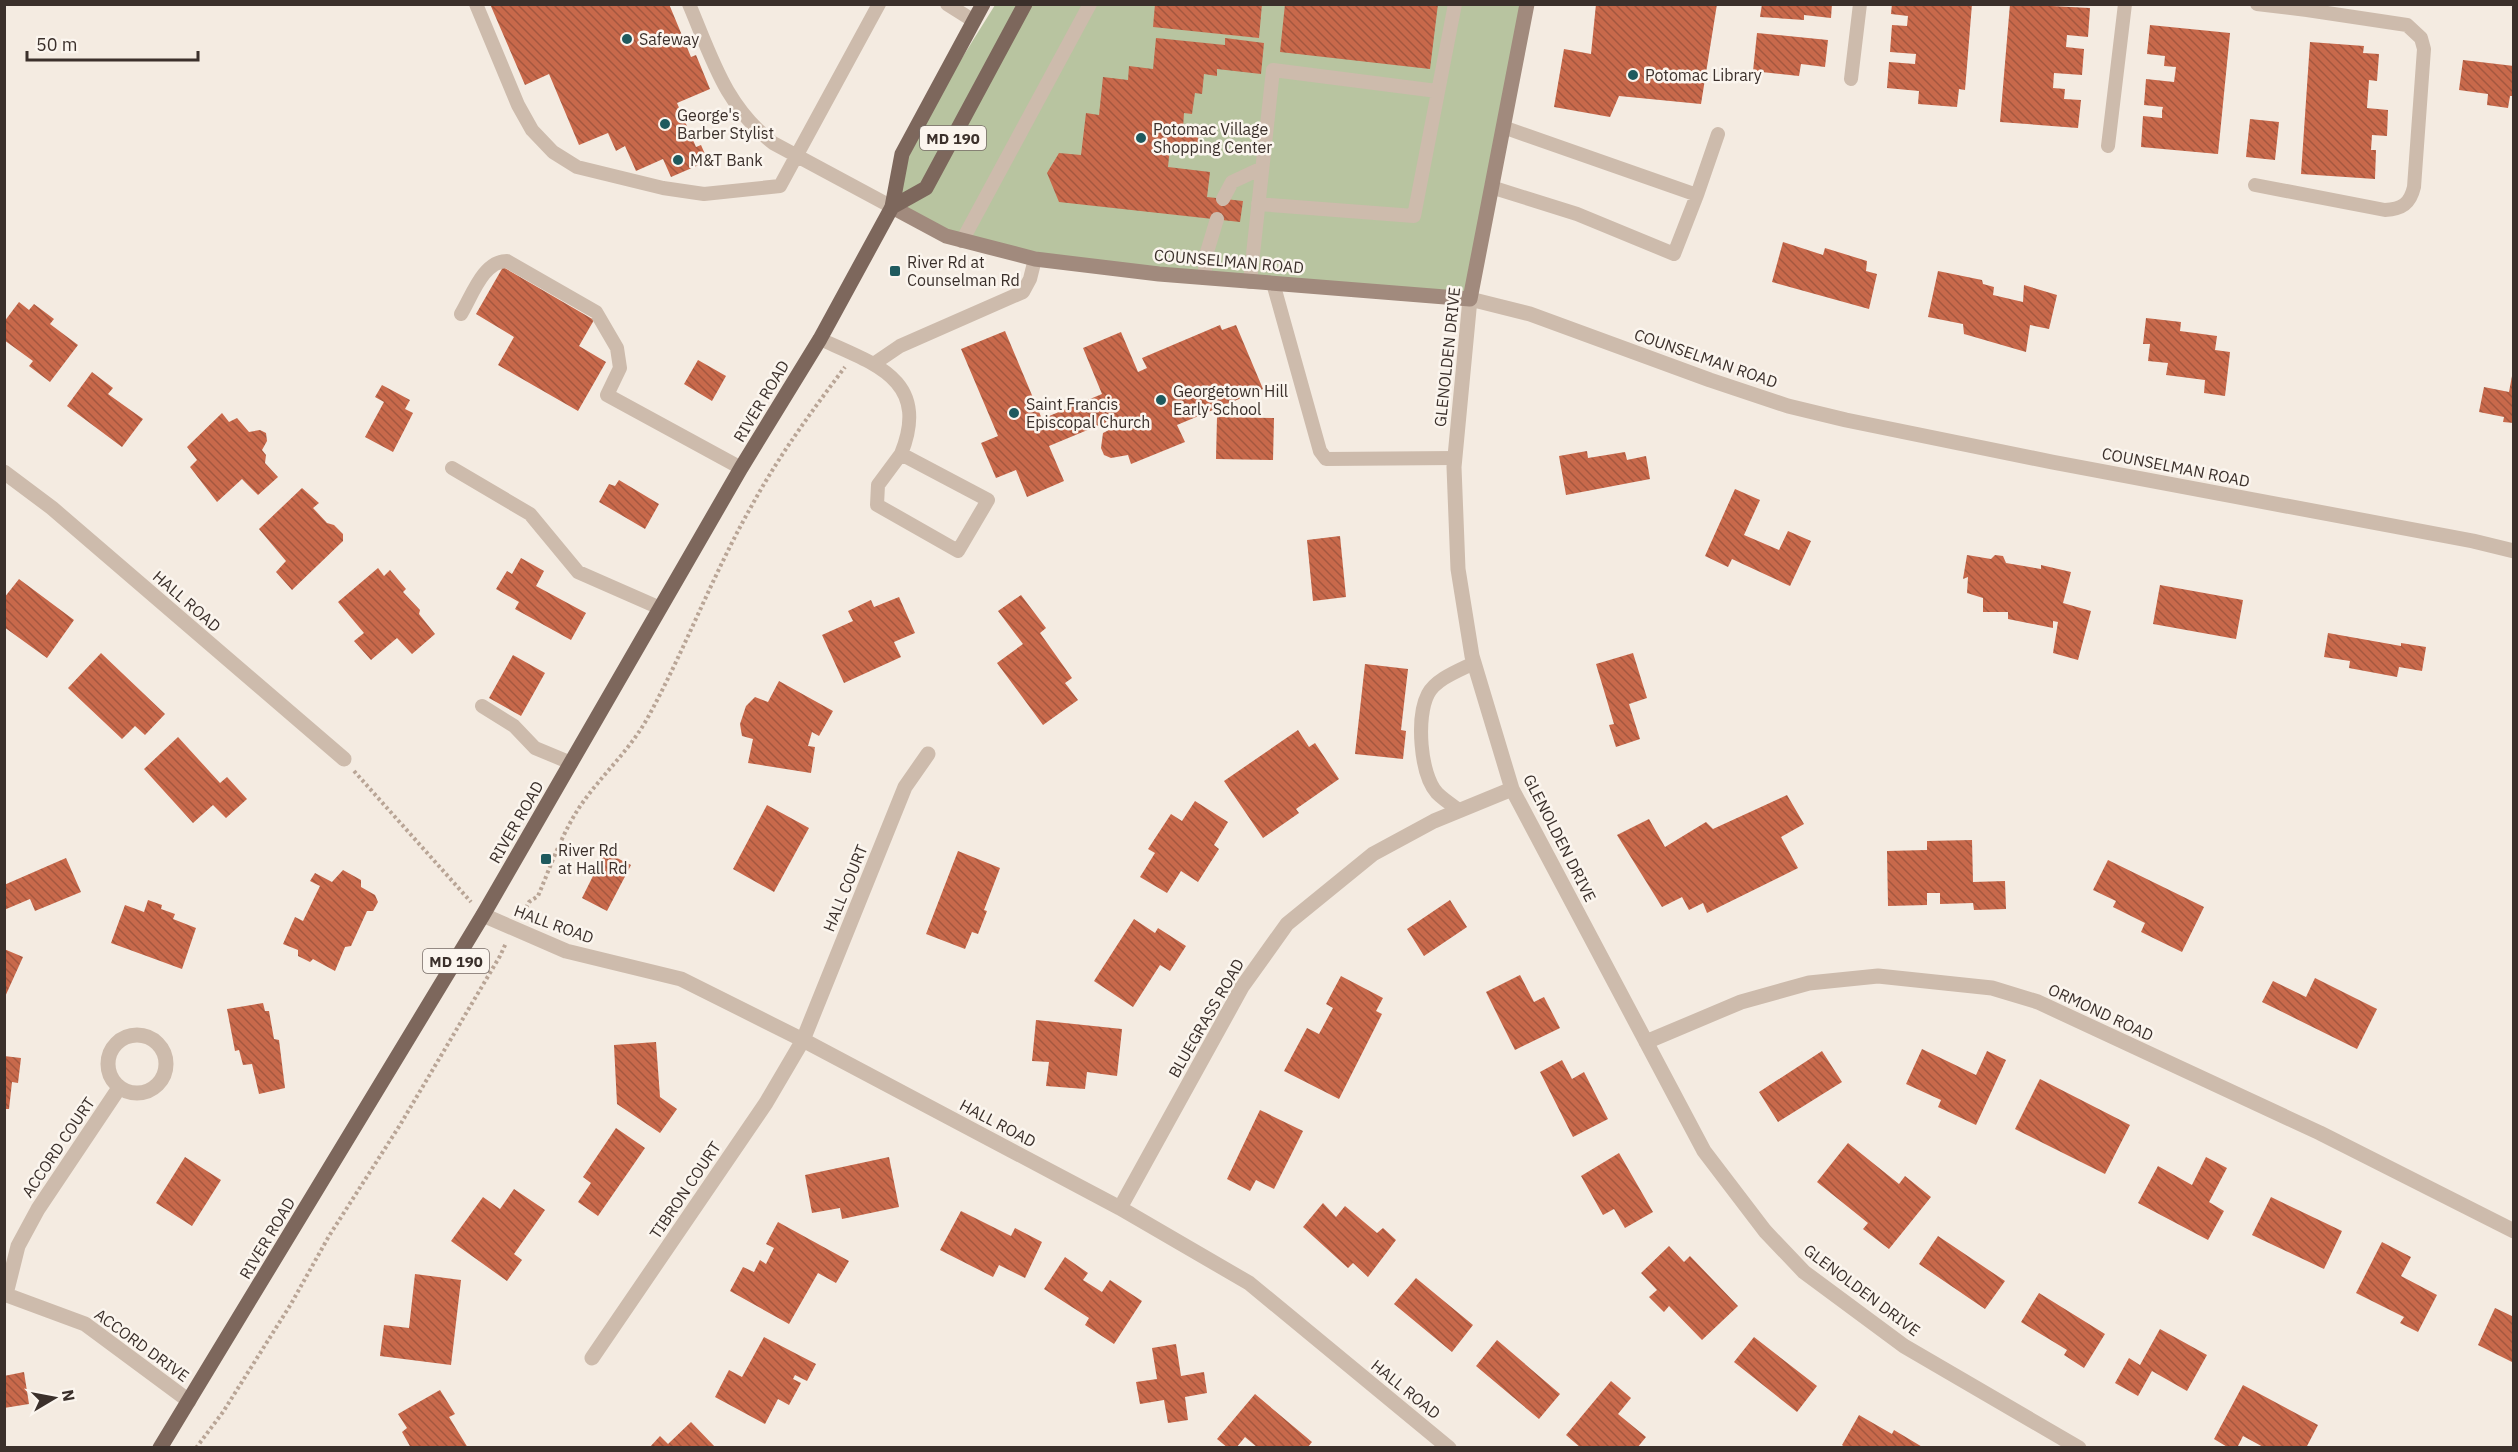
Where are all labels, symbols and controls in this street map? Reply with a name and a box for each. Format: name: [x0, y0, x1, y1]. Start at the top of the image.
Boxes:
scale bar: [27, 24, 198, 62]
place label: Safeway: [639, 29, 699, 49]
marker: Safeway: [620, 32, 634, 46]
text: 50 m: [36, 33, 78, 56]
place label: Potomac Library: [1645, 65, 1762, 85]
marker: Potomac Library: [1626, 68, 1640, 82]
place label: George's Barber Stylist: [677, 105, 774, 143]
marker: George's Barber Stylist: [658, 117, 672, 131]
place label: Potomac Village Shopping Center: [1153, 119, 1272, 157]
road number: MD 190: [920, 126, 986, 150]
marker: Potomac Village Shopping Center: [1134, 131, 1148, 145]
place label: M&T Bank: [690, 150, 763, 170]
marker: M&T Bank: [671, 153, 685, 167]
street label: COUNSELMAN ROAD: [1153, 244, 1305, 278]
place label: River Rd at Counselman Rd: [907, 252, 1020, 290]
marker: River Rd at Counselman Rd: [888, 264, 902, 278]
street label: GLENOLDEN DRIVE: [1430, 286, 1464, 428]
street label: COUNSELMAN ROAD: [1632, 324, 1780, 392]
street label: RIVER ROAD: [729, 356, 793, 446]
place label: Georgetown Hill Early School: [1173, 381, 1288, 419]
marker: Georgetown Hill Early School: [1154, 393, 1168, 407]
place label: Saint Francis Episcopal Church: [1026, 394, 1150, 432]
marker: Saint Francis Episcopal Church: [1007, 406, 1021, 420]
street label: COUNSELMAN ROAD: [2100, 443, 2252, 491]
street label: HALL ROAD: [149, 566, 225, 636]
street label: GLENOLDEN DRIVE: [1519, 771, 1601, 905]
street label: RIVER ROAD: [484, 777, 548, 867]
place label: River Rd at Hall Rd: [558, 840, 627, 878]
street label: HALL COURT: [818, 841, 872, 935]
marker: River Rd at Hall Rd: [539, 852, 553, 866]
street label: HALL ROAD: [511, 900, 597, 948]
road number: MD 190: [423, 949, 489, 973]
street label: BLUEGRASS ROAD: [1164, 955, 1248, 1081]
street label: ORMOND ROAD: [2045, 979, 2157, 1045]
street label: ACCORD COURT: [17, 1093, 99, 1201]
street label: HALL ROAD: [956, 1095, 1040, 1151]
street label: TIBRON COURT: [645, 1137, 725, 1243]
street label: RIVER ROAD: [235, 1193, 299, 1283]
street label: GLENOLDEN DRIVE: [1800, 1240, 1924, 1340]
street label: ACCORD DRIVE: [91, 1304, 193, 1386]
street label: HALL ROAD: [1367, 1355, 1445, 1423]
north arrow: [24, 1368, 84, 1428]
text: N: [58, 1388, 80, 1403]

